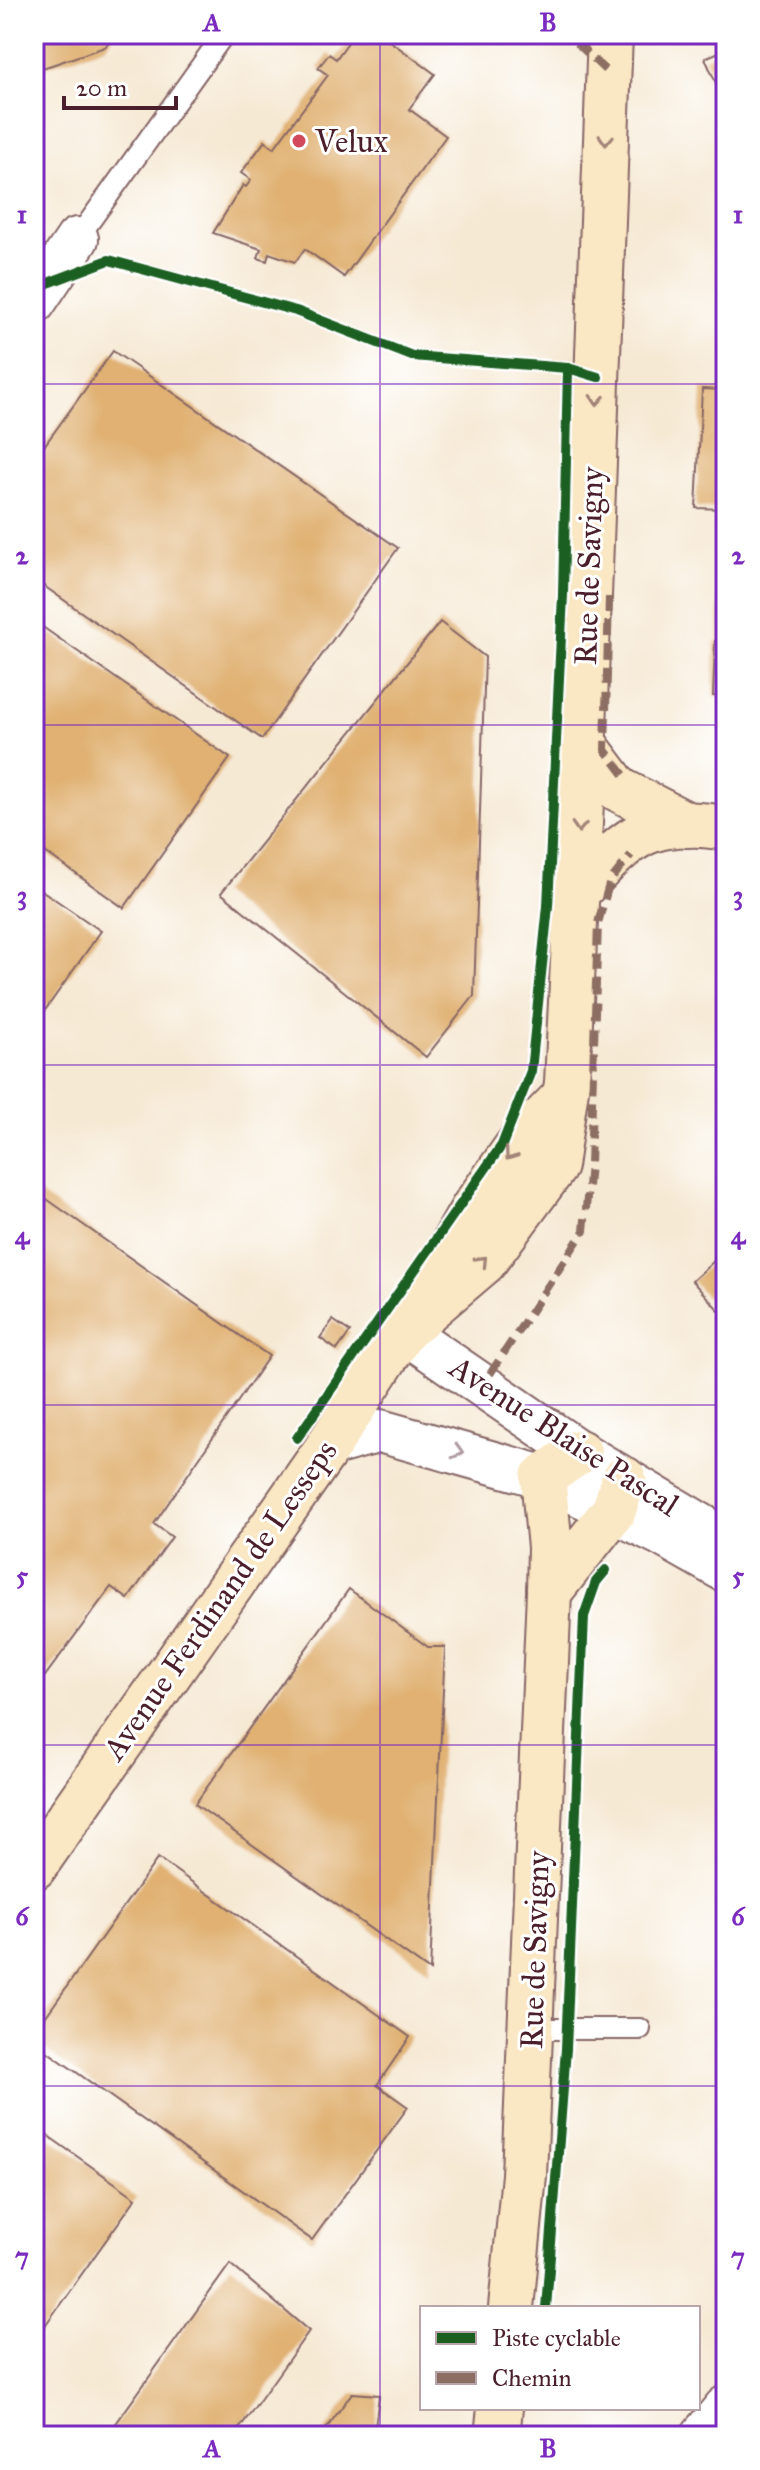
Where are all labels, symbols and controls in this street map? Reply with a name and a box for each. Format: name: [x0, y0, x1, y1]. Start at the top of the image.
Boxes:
text: A: [201, 6, 221, 38]
text: B: [539, 6, 557, 38]
scale bar: [64, 60, 176, 110]
text: 20 m: [76, 73, 127, 103]
place label: Velux: [314, 122, 388, 161]
marker: Velux: [290, 132, 308, 150]
one-way arrow: [598, 134, 615, 147]
text: 1: [17, 198, 27, 230]
text: 1: [733, 198, 743, 230]
one-way arrow: [589, 394, 606, 407]
street label: Rue de Savigny: [566, 465, 612, 666]
text: 2: [16, 539, 30, 571]
text: 2: [732, 539, 746, 571]
one-way arrow: [571, 821, 588, 834]
text: 3: [17, 879, 27, 911]
text: 3: [733, 879, 743, 911]
one-way arrow: [505, 1147, 520, 1161]
text: 4: [15, 1219, 31, 1251]
text: 4: [731, 1219, 747, 1251]
one-way arrow: [473, 1256, 488, 1270]
street label: Avenue Blaise Pascal: [440, 1346, 686, 1525]
street label: Avenue Ferdinand de Lesseps: [93, 1432, 345, 1769]
one-way arrow: [450, 1443, 464, 1460]
text: 5: [16, 1559, 29, 1591]
text: 5: [732, 1559, 745, 1591]
street label: Rue de Savigny: [512, 1849, 558, 2050]
text: 6: [15, 1900, 30, 1932]
text: 6: [731, 1900, 746, 1932]
text: 7: [15, 2240, 29, 2272]
text: 7: [731, 2240, 745, 2272]
legend: [420, 2306, 700, 2410]
text: Piste cyclable: [492, 2323, 621, 2353]
text: Chemin: [492, 2363, 571, 2393]
text: A: [201, 2432, 221, 2464]
text: B: [539, 2432, 557, 2464]

